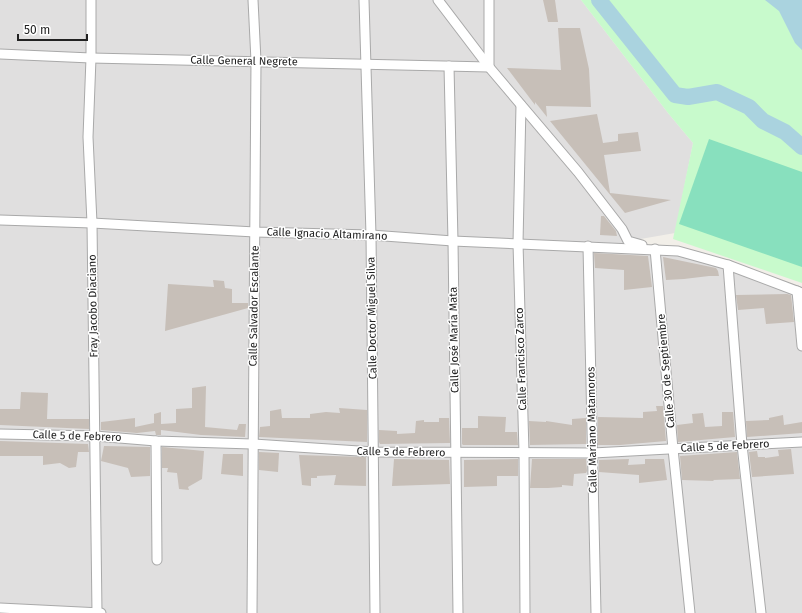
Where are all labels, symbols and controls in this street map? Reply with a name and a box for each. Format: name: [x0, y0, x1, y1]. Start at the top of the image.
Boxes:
scale bar: [18, 16, 87, 42]
text: 50 m: [24, 23, 50, 37]
street label: Calle General Negrete: [190, 54, 298, 68]
street label: Calle Ignacio Altamirano: [266, 225, 388, 243]
street label: Calle Salvador Escalante: [246, 245, 262, 367]
street label: Fray Jacobo Diaciano: [86, 254, 100, 358]
street label: Calle Doctor Miguel Silva: [364, 257, 380, 379]
street label: Calle José María Mata: [447, 287, 461, 393]
street label: Calle Francisco Zarco: [513, 307, 529, 411]
street label: Calle 30 de Septiembre: [655, 313, 677, 429]
street label: Calle Mariano Matamoros: [584, 367, 600, 493]
street label: Calle 5 de Febrero: [32, 428, 122, 444]
street label: Calle 5 de Febrero: [680, 437, 770, 455]
street label: Calle 5 de Febrero: [356, 445, 446, 459]

